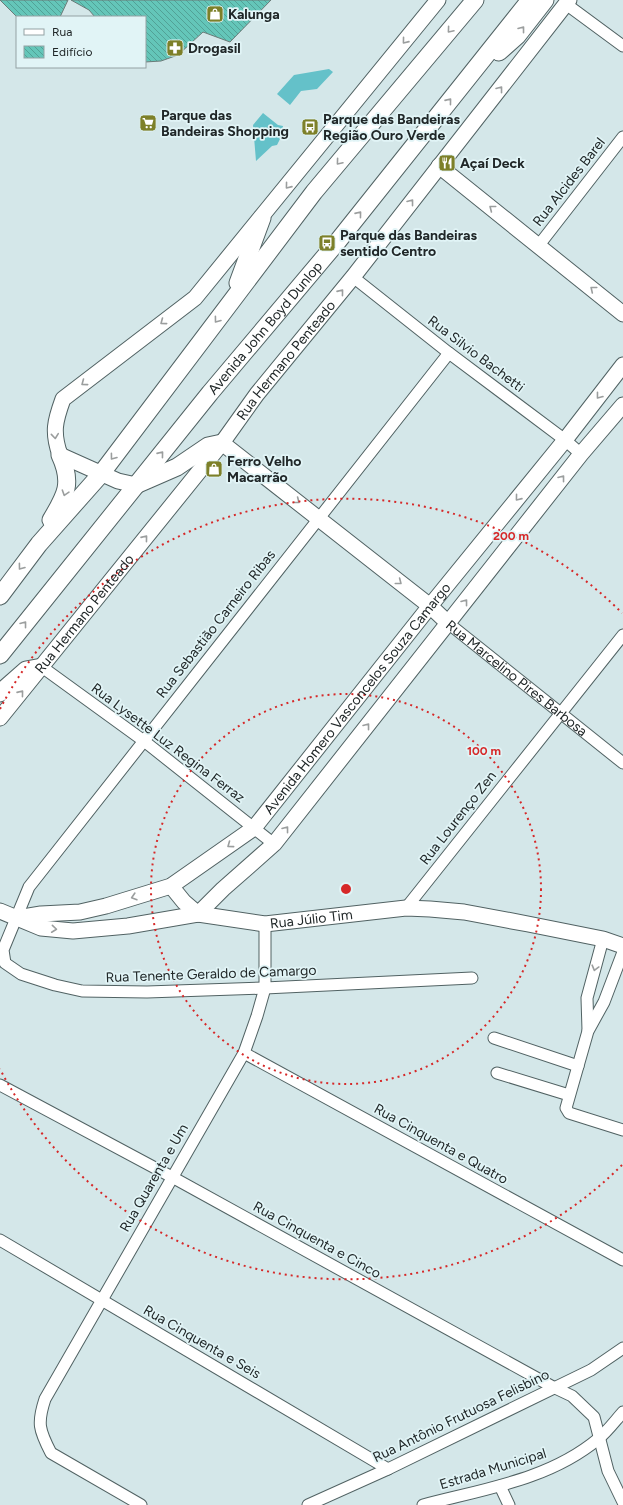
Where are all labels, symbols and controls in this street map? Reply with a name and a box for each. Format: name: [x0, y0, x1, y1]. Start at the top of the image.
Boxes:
shop icon: Kalunga: [205, 4, 225, 24]
place label: Kalunga: [228, 6, 280, 23]
legend: [16, 16, 146, 68]
text: Rua: [52, 25, 72, 39]
one-way arrow: [447, 25, 454, 33]
one-way arrow: [518, 27, 525, 34]
one-way arrow: [402, 37, 409, 44]
pharmacy icon: Drogasil: [165, 38, 185, 58]
place label: Drogasil: [188, 40, 241, 57]
text: Edifício: [52, 45, 92, 59]
one-way arrow: [495, 86, 502, 93]
one-way arrow: [445, 99, 452, 106]
place label: Parque das Bandeiras Shopping: [161, 107, 289, 140]
place label: Parque das Bandeiras Região Ouro Verde: [323, 111, 461, 144]
supermarket icon: Parque das Bandeiras Shopping: [138, 113, 158, 133]
bus stop icon: Parque das Bandeiras Região Ouro Verde: [300, 117, 320, 137]
street label: Rua Alcides Barel: [529, 134, 609, 230]
restaurant icon: Açaí Deck: [437, 153, 457, 173]
place label: Açaí Deck: [460, 155, 525, 172]
one-way arrow: [337, 157, 344, 164]
one-way arrow: [285, 181, 292, 188]
one-way arrow: [406, 200, 413, 207]
one-way arrow: [489, 205, 496, 212]
one-way arrow: [355, 211, 362, 218]
place label: Parque das Bandeiras sentido Centro: [340, 227, 478, 260]
bus stop icon: Parque das Bandeiras sentido Centro: [317, 233, 337, 253]
street label: Avenida John Boyd Dunlop: [204, 258, 326, 398]
one-way arrow: [590, 287, 597, 294]
one-way arrow: [337, 289, 344, 296]
street label: Rua Hermano Penteado: [233, 297, 339, 423]
street label: Rua Silvio Bachetti: [424, 312, 528, 396]
one-way arrow: [214, 316, 222, 323]
one-way arrow: [160, 318, 167, 325]
one-way arrow: [81, 378, 88, 385]
one-way arrow: [597, 391, 604, 398]
one-way arrow: [51, 433, 60, 439]
one-way arrow: [156, 452, 163, 459]
one-way arrow: [111, 453, 118, 460]
place label: Ferro Velho Macarrão: [227, 453, 301, 486]
shop icon: Ferro Velho Macarrão: [204, 459, 224, 479]
one-way arrow: [558, 476, 565, 483]
one-way arrow: [61, 489, 70, 496]
one-way arrow: [516, 493, 523, 500]
one-way arrow: [292, 497, 299, 504]
text: 200 m: [493, 529, 529, 543]
one-way arrow: [140, 536, 147, 543]
street label: Rua Sebastião Carneiro Ribas: [153, 547, 279, 701]
street label: Rua Hermano Penteado: [31, 551, 137, 677]
one-way arrow: [19, 563, 26, 570]
one-way arrow: [394, 577, 401, 584]
street label: Avenida Homero Vasconcelos Souza Camargo: [260, 579, 454, 817]
one-way arrow: [460, 600, 467, 607]
street label: Rua Marcelino Pires Barbosa: [443, 616, 591, 740]
one-way arrow: [20, 622, 27, 629]
street label: Rua Lysette Luz Regina Ferraz: [88, 680, 248, 806]
one-way arrow: [16, 690, 23, 697]
one-way arrow: [362, 724, 369, 731]
text: 100 m: [467, 744, 501, 758]
street label: Rua Lourenço Zen: [416, 768, 500, 868]
one-way arrow: [282, 826, 289, 833]
one-way arrow: [228, 840, 235, 847]
centre of rings: [339, 882, 353, 896]
one-way arrow: [131, 892, 138, 901]
street label: Rua Júlio Tim: [269, 906, 353, 932]
one-way arrow: [51, 924, 57, 933]
street label: Rua Tenente Geraldo de Camargo: [105, 962, 317, 986]
one-way arrow: [591, 965, 600, 972]
street label: Rua Cinquenta e Quatro: [371, 1100, 511, 1188]
street label: Rua Quarenta e Um: [116, 1121, 192, 1235]
street label: Rua Cinquenta e Cinco: [250, 1198, 384, 1282]
street label: Rua Cinquenta e Seis: [140, 1301, 264, 1383]
street label: Rua Antônio Frutuosa Felisbino: [370, 1366, 552, 1466]
street label: Estrada Municipal: [438, 1445, 548, 1493]

